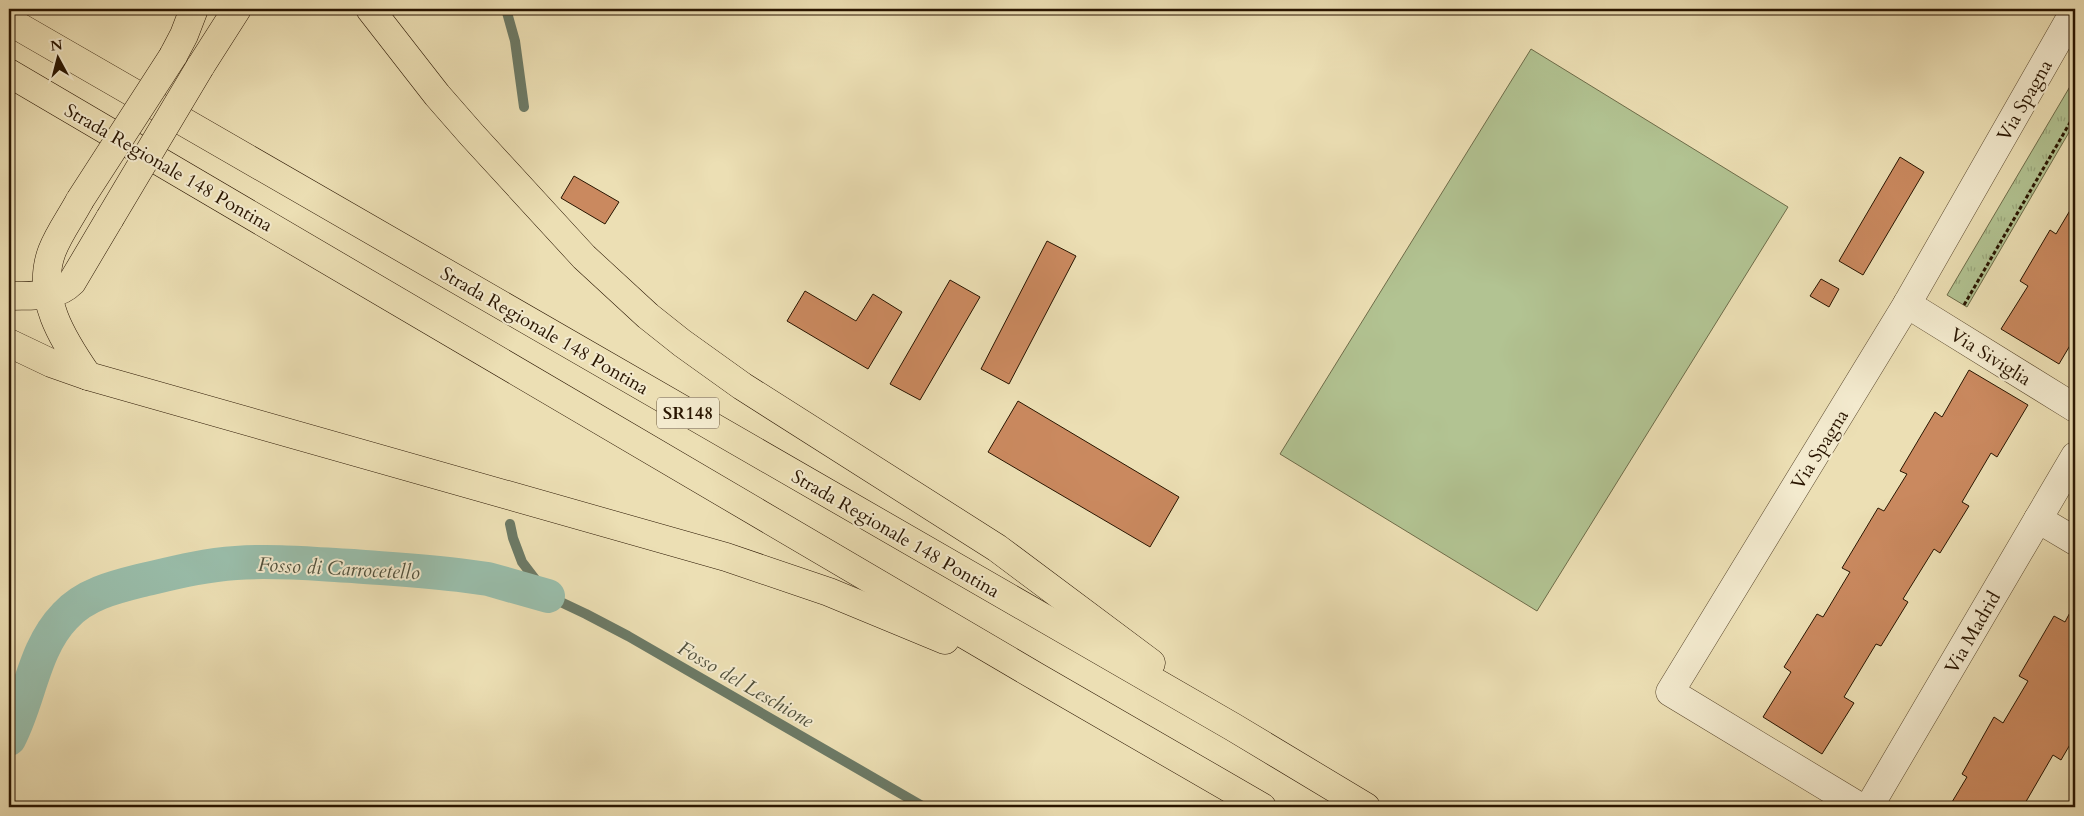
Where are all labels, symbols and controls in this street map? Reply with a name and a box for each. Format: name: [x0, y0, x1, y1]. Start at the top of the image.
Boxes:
north arrow: [32, 32, 82, 82]
text: N: [49, 35, 64, 56]
street label: Via Spagna: [1991, 55, 2059, 146]
street label: Strada Regionale 148 Pontina: [60, 97, 277, 238]
street label: Strada Regionale 148 Pontina: [436, 260, 653, 401]
street label: Via Siviglia: [1945, 322, 2036, 392]
road number: SR148: [657, 398, 719, 428]
street label: Via Spagna: [1785, 404, 1855, 495]
street label: Strada Regionale 148 Pontina: [787, 463, 1004, 604]
water label: Fosso di Carrocetello: [257, 551, 421, 586]
street label: Via Madrid: [1939, 586, 2007, 679]
water label: Fosso del Leschione: [673, 635, 819, 734]

